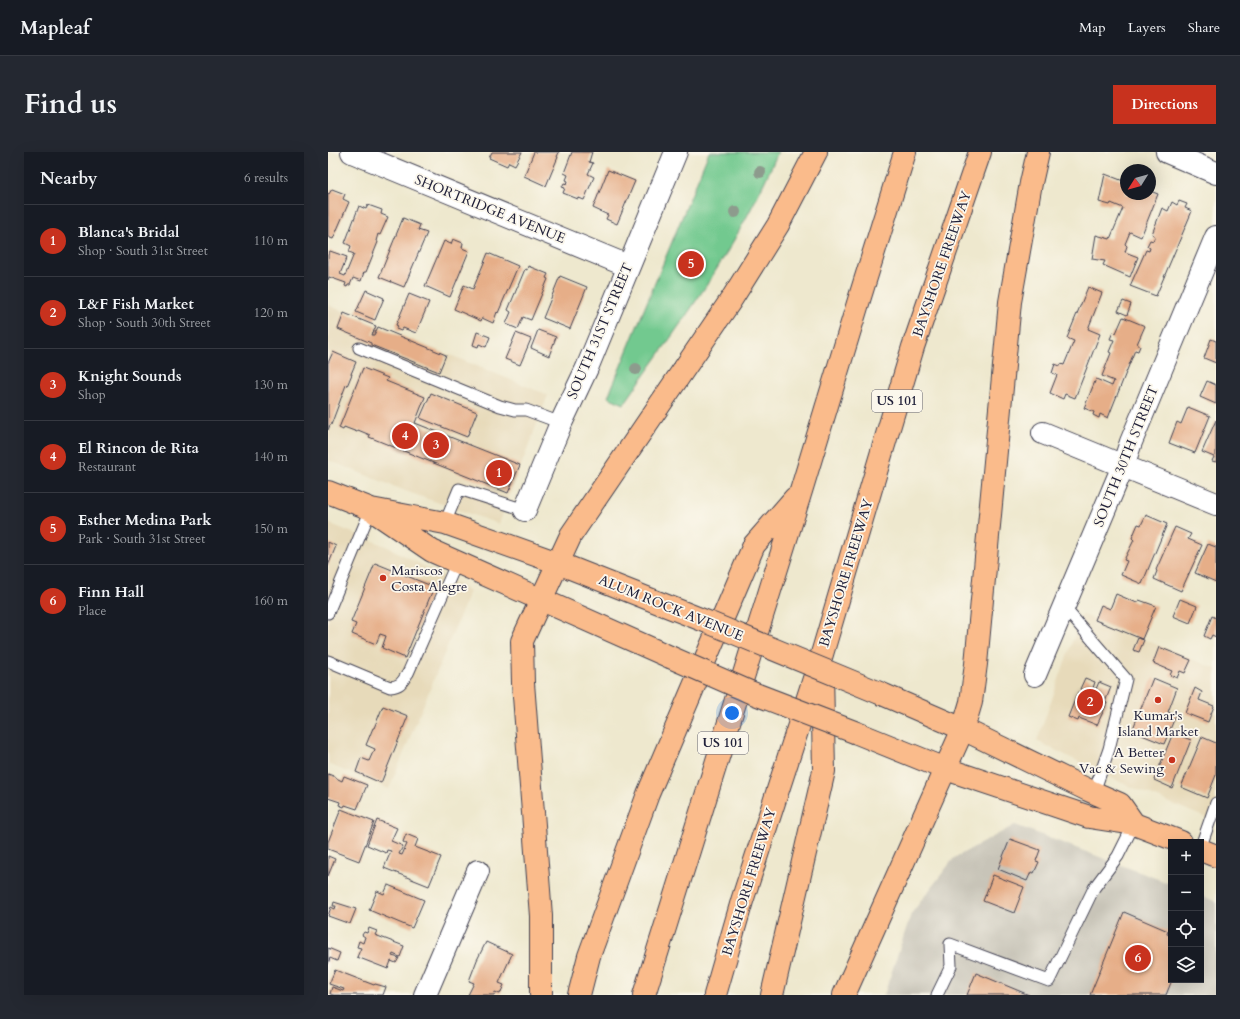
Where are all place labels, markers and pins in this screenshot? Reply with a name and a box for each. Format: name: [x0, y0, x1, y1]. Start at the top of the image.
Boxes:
pin: 5: [678, 249, 704, 279]
pin: 4: [392, 421, 418, 451]
pin: 3: [423, 430, 449, 460]
pin: 1: [486, 458, 512, 488]
place label: Mariscos Costa Alegre: [391, 561, 467, 596]
marker: Mariscos Costa Alegre: [378, 573, 388, 583]
pin: 2: [1077, 687, 1103, 717]
marker: Kumar's Island Market: [1153, 695, 1163, 705]
place label: Kumar's Island Market: [1118, 706, 1199, 741]
place label: A Better Vac & Sewing: [1079, 743, 1165, 778]
marker: A Better Vac & Sewing: [1167, 755, 1177, 765]
pin: 6: [1125, 943, 1151, 973]

